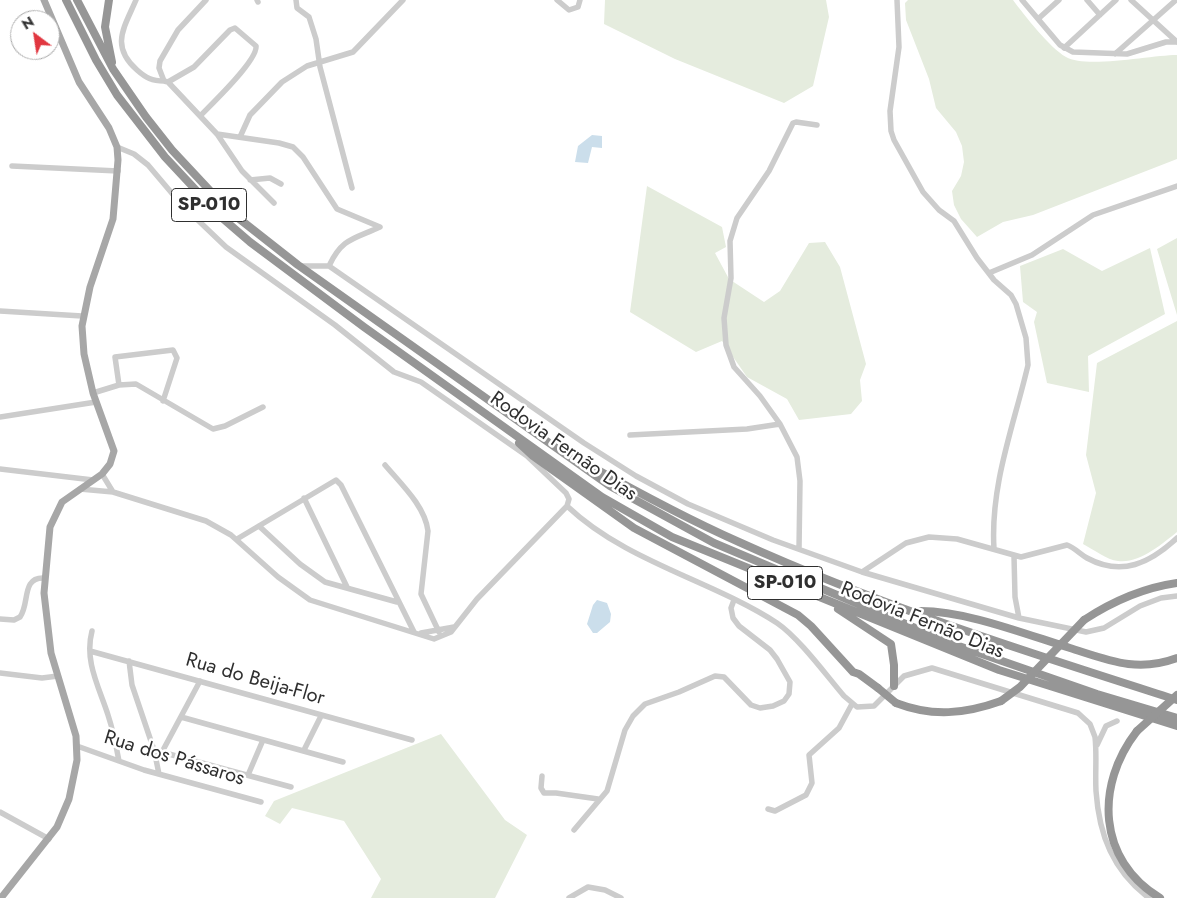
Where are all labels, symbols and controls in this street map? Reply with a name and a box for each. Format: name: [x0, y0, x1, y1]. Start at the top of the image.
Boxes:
north arrow: [10, 10, 60, 60]
text: N: [18, 12, 38, 34]
road number: SP-010: [172, 188, 246, 222]
street label: Rodovia Fernão Dias: [485, 387, 641, 507]
road number: SP-010: [748, 566, 822, 600]
street label: Rodovia Fernão Dias: [837, 577, 1007, 665]
street label: Rua do Beija-Flor: [183, 649, 327, 711]
street label: Rua dos Pássaros: [101, 726, 247, 792]

